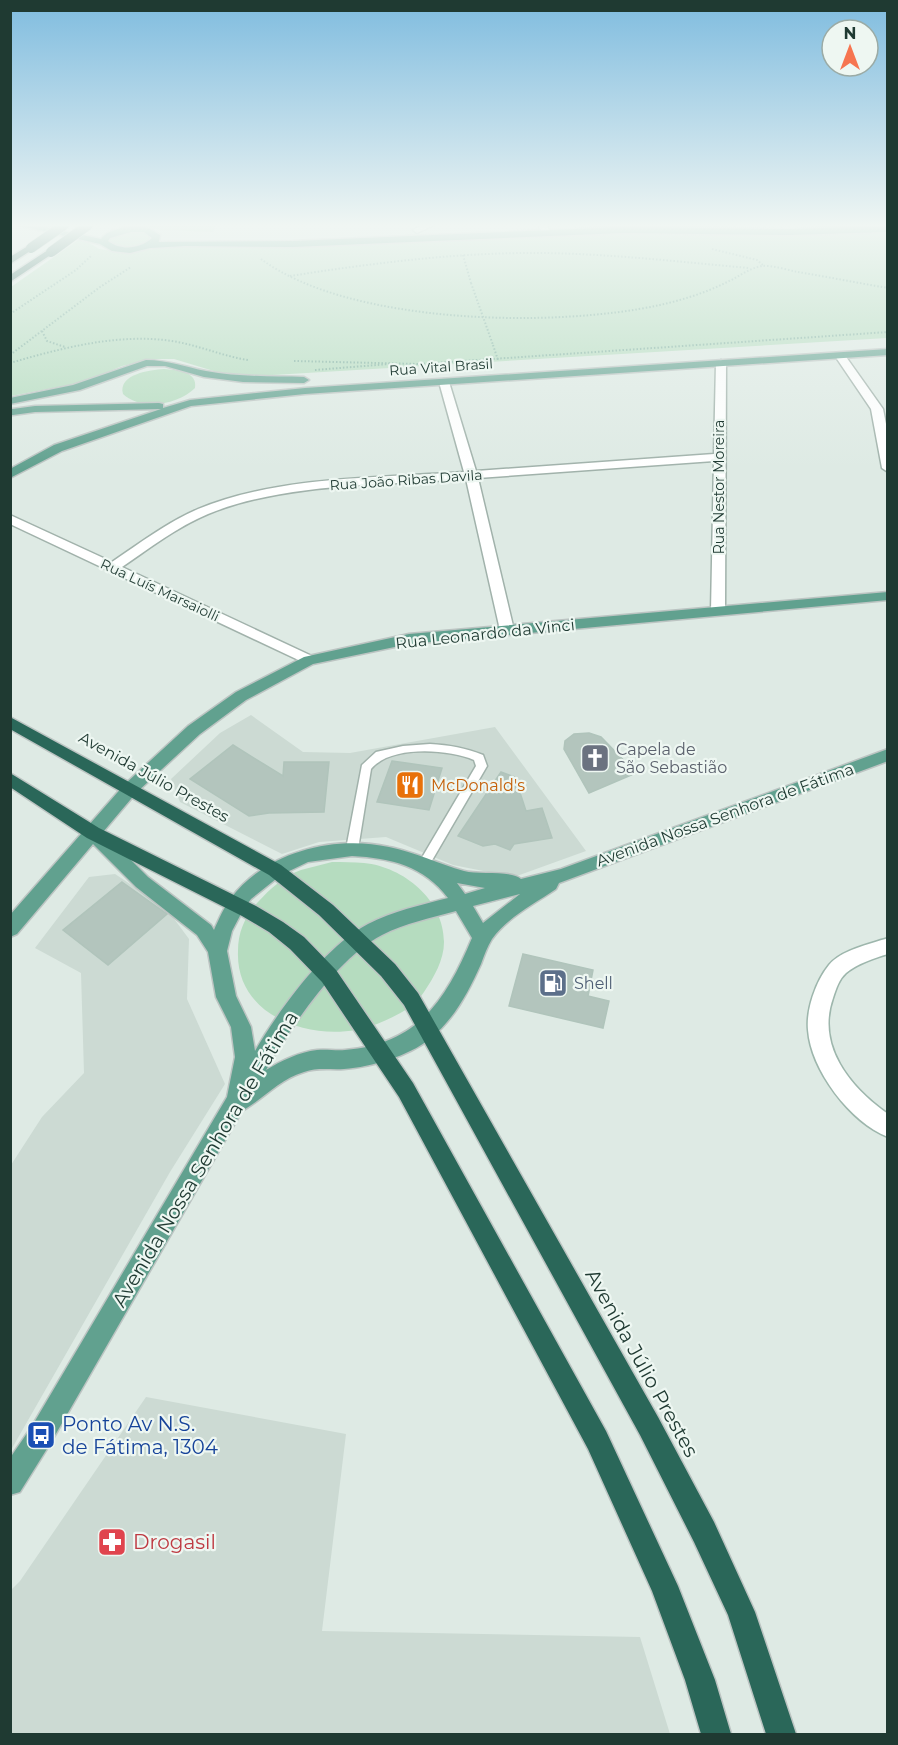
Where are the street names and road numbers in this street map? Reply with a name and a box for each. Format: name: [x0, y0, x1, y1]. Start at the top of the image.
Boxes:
street label: Rua Vital Brasil: [389, 354, 493, 380]
street label: Rua Nestor Moreira: [710, 420, 728, 554]
street label: Rua João Ribas Davila: [329, 466, 483, 494]
street label: Rua Luís Marsaiolli: [98, 554, 222, 626]
street label: Rua Leonardo da Vinci: [394, 615, 576, 653]
street label: Avenida Júlio Prestes: [76, 728, 233, 826]
street label: Avenida Nossa Senhora de Fátima: [594, 759, 856, 871]
street label: Avenida Nossa Senhora de Fátima: [107, 1007, 303, 1311]
street label: Avenida Júlio Prestes: [580, 1265, 704, 1461]

